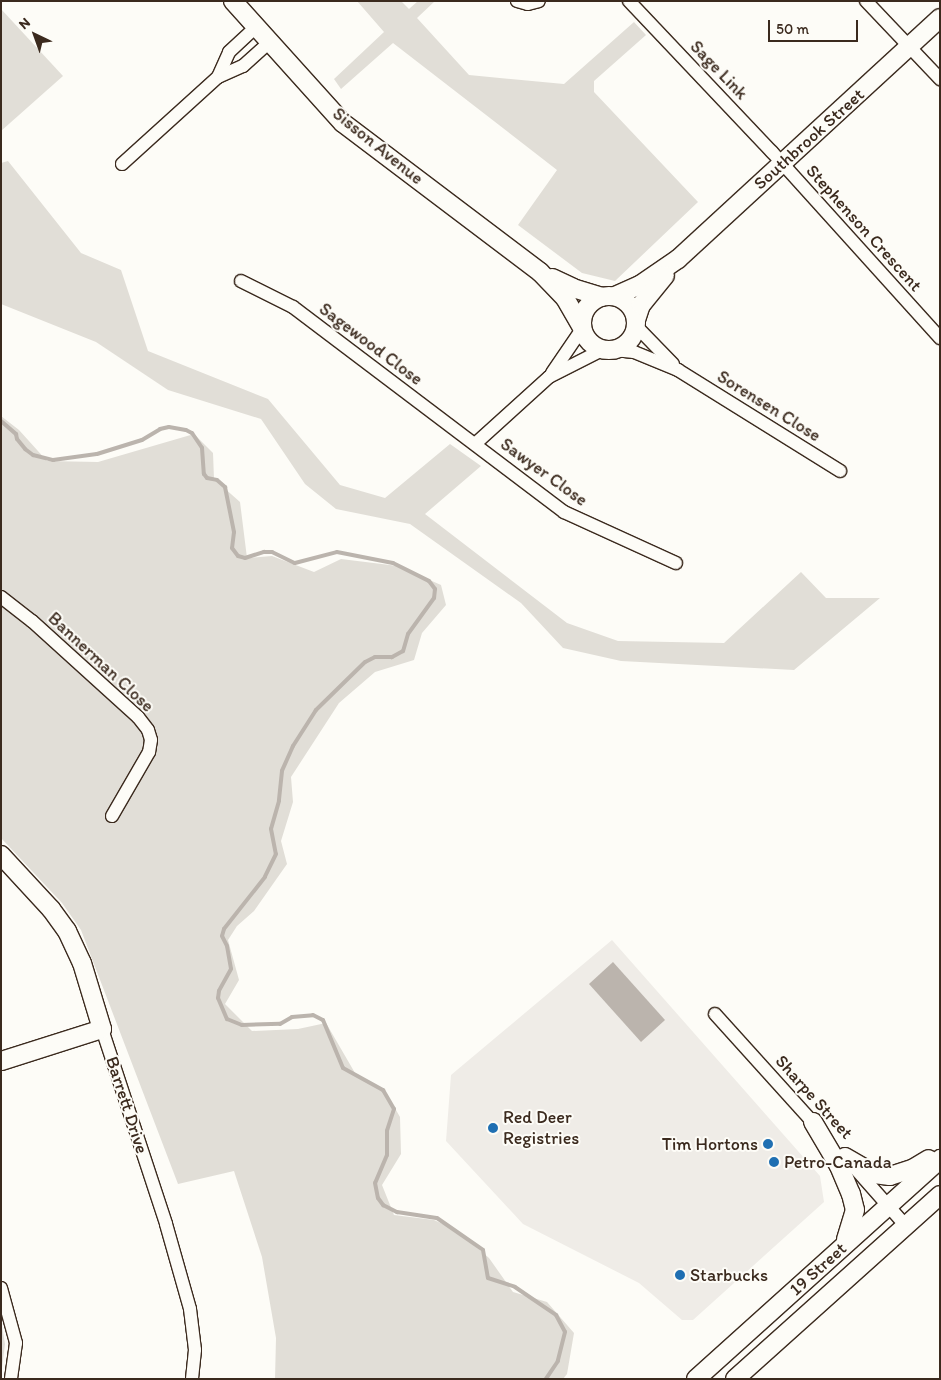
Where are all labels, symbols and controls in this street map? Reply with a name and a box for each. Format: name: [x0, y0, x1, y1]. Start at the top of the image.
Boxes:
north arrow: [10, 10, 60, 60]
scale bar: [771, 10, 861, 42]
text: N: [15, 14, 34, 33]
text: 50 m: [776, 20, 809, 38]
street label: Sage Link: [685, 36, 753, 104]
street label: Southbrook Street: [749, 84, 869, 194]
street label: Sisson Avenue: [328, 103, 428, 189]
street label: Stephenson Crescent: [801, 160, 927, 296]
street label: Sagewood Close: [315, 298, 427, 390]
street label: Sorensen Close: [713, 366, 825, 446]
street label: Sawyer Close: [496, 433, 592, 511]
street label: Bannerman Close: [44, 607, 158, 717]
street label: Sharpe Street: [771, 1051, 857, 1143]
street label: Barrett Drive: [101, 1054, 153, 1156]
place label: Red Deer Registries: [503, 1107, 579, 1150]
marker: Red Deer Registries: [487, 1122, 499, 1134]
place label: Tim Hortons: [661, 1133, 758, 1155]
marker: Tim Hortons: [762, 1138, 774, 1150]
place label: Petro-Canada: [784, 1151, 892, 1173]
marker: Petro-Canada: [768, 1156, 780, 1168]
street label: 19 Street: [785, 1238, 851, 1300]
place label: Starbucks: [690, 1264, 768, 1286]
marker: Starbucks: [674, 1269, 686, 1281]

